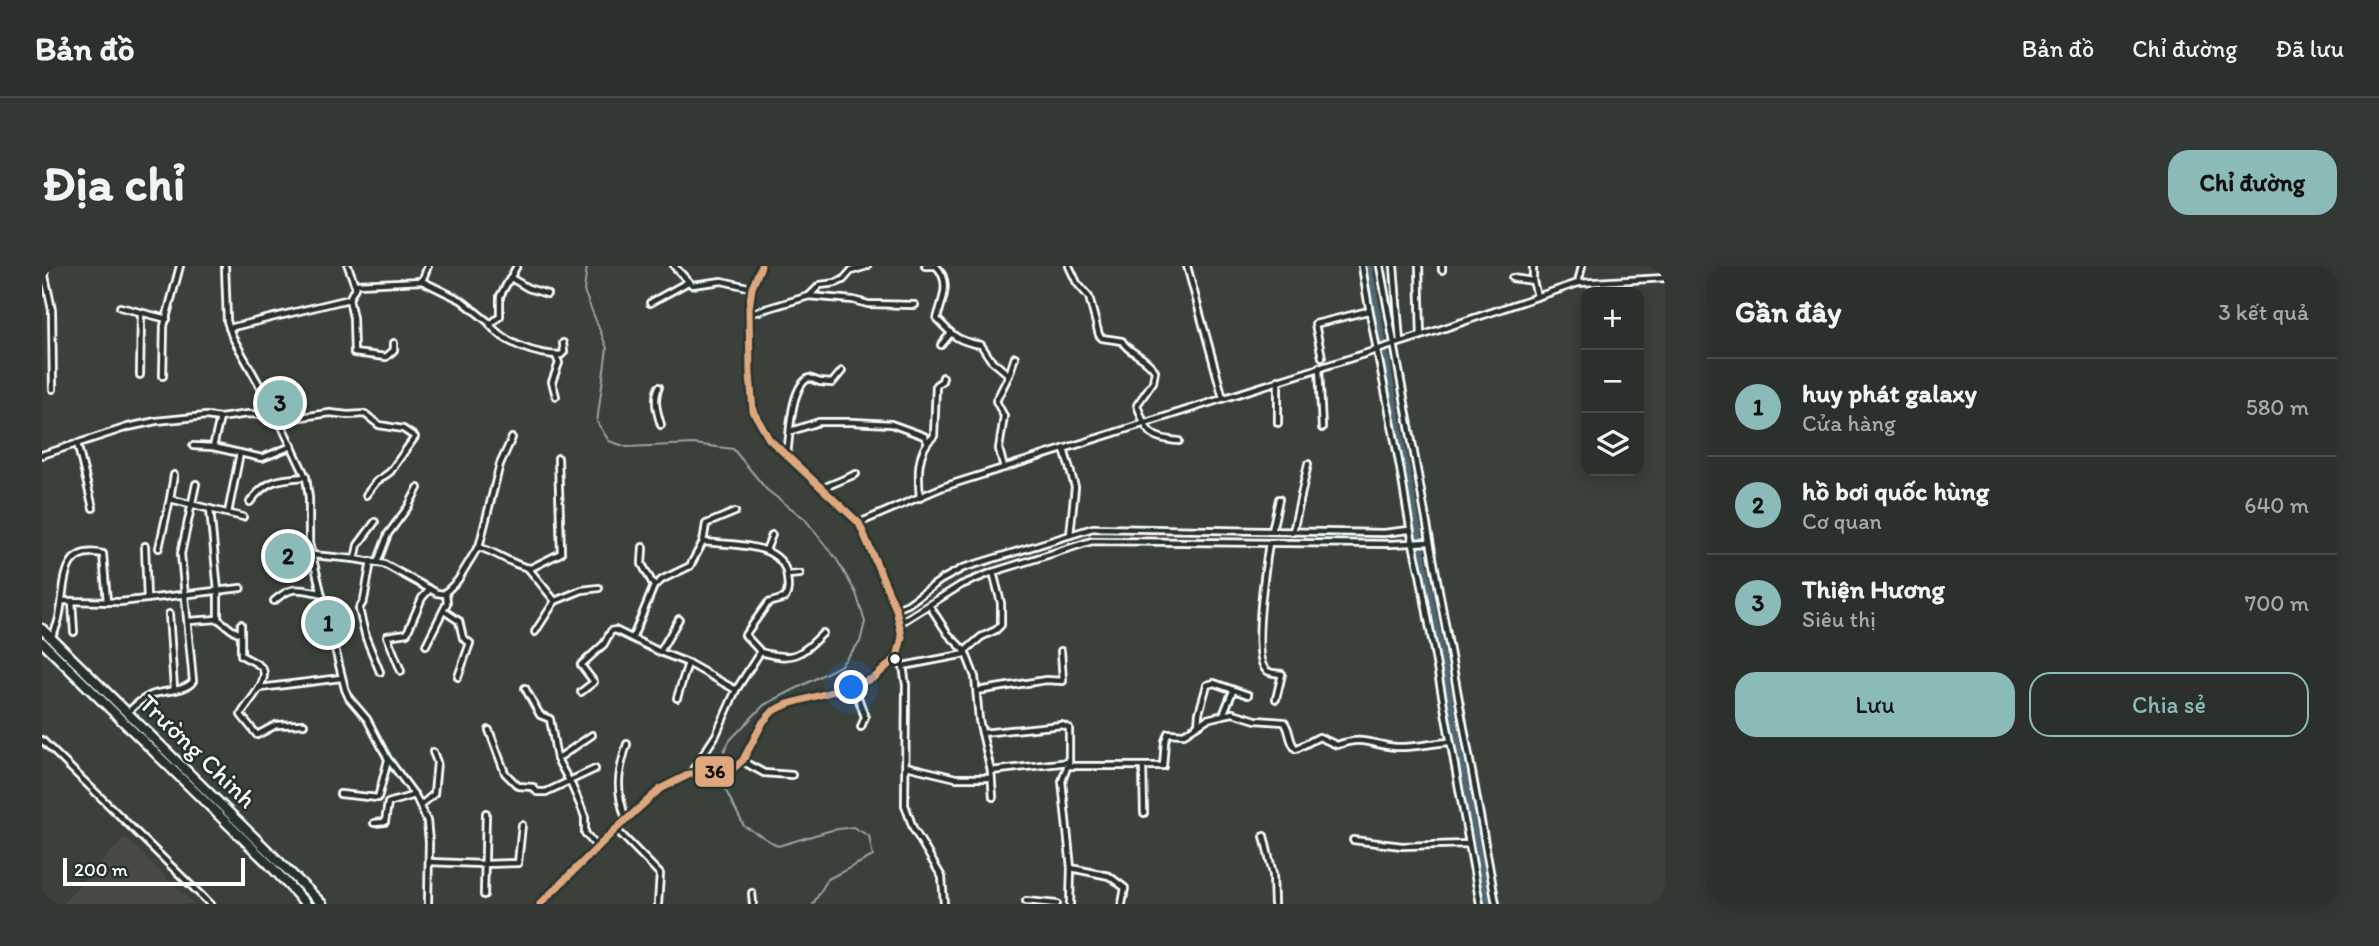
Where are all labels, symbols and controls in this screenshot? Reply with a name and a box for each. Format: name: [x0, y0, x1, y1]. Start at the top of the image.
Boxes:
text: Bản đồ: [35, 29, 135, 68]
text: Bản đồ: [2022, 34, 2094, 63]
text: Chỉ đường: [2132, 34, 2238, 63]
text: Đã lưu: [2276, 34, 2344, 63]
button: Chỉ đường: [2168, 150, 2337, 215]
text: Địa chỉ: [42, 153, 185, 212]
map controls: [1581, 287, 1644, 476]
button: +: [1581, 287, 1644, 350]
text: Gần đây: [1735, 293, 1841, 330]
text: 3 kết quả: [2218, 298, 2309, 326]
button: −: [1581, 350, 1644, 413]
pin: 3: [257, 377, 303, 429]
text: huy phát galaxy: [1802, 377, 1977, 409]
text: 1: [1753, 393, 1763, 421]
text: 580 m: [2246, 393, 2309, 421]
text: Cửa hàng: [1802, 409, 1896, 437]
button: layers: [1581, 413, 1644, 476]
text: hồ bơi quốc hùng: [1802, 475, 1989, 507]
text: 2: [1752, 491, 1764, 519]
text: 640 m: [2244, 491, 2309, 519]
text: Cơ quan: [1802, 507, 1882, 535]
pin: 2: [265, 530, 311, 582]
text: Thiện Hương: [1802, 573, 1945, 605]
text: 3: [1752, 589, 1764, 617]
text: 700 m: [2245, 589, 2309, 617]
pin: 1: [305, 597, 351, 649]
text: Siêu thị: [1802, 605, 1876, 633]
unlabelled marker: [888, 652, 902, 666]
your location: [834, 670, 868, 704]
button: Lưu: [1735, 672, 2015, 737]
button: Chia sẻ: [2029, 672, 2309, 737]
street label: Trường Chinh: [133, 687, 263, 815]
line badge: 36: [694, 755, 735, 788]
text: 36: [705, 760, 725, 783]
scale bar: [63, 855, 245, 887]
text: 200 m: [74, 858, 128, 881]

